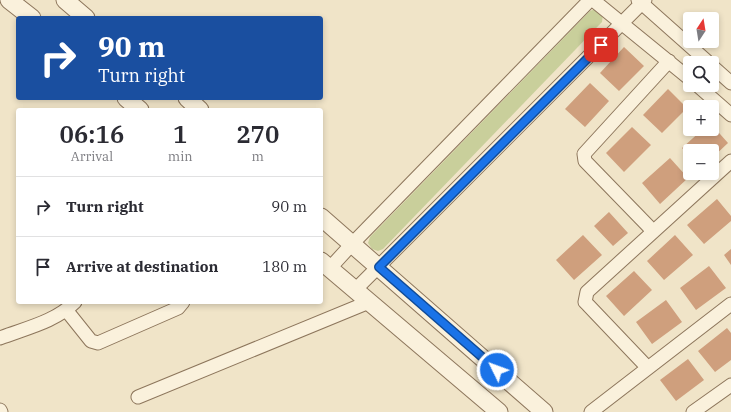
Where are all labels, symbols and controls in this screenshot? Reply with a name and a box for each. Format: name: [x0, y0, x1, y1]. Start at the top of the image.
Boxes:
north arrow: [683, 12, 719, 48]
map controls: [683, 12, 719, 180]
text: 90 m: [98, 28, 165, 65]
pin: [584, 28, 618, 62]
icon: right: [32, 32, 84, 84]
icon: arrive: [590, 34, 612, 56]
button: search: [683, 56, 719, 92]
text: Turn right: [98, 64, 185, 87]
button: +: [683, 100, 719, 136]
text: 06:16: [60, 118, 124, 150]
text: 1: [173, 118, 187, 150]
text: 270: [236, 118, 279, 150]
button: −: [683, 144, 719, 180]
text: Arrival: [71, 148, 113, 165]
text: min: [168, 148, 193, 165]
text: m: [252, 148, 264, 165]
icon: right: [32, 196, 54, 218]
text: Turn right: [66, 197, 144, 216]
text: 90 m: [271, 197, 307, 216]
icon: arrive: [32, 256, 54, 278]
text: Arrive at destination: [66, 257, 218, 276]
text: 180 m: [262, 257, 307, 276]
position arrow: [476, 349, 518, 391]

